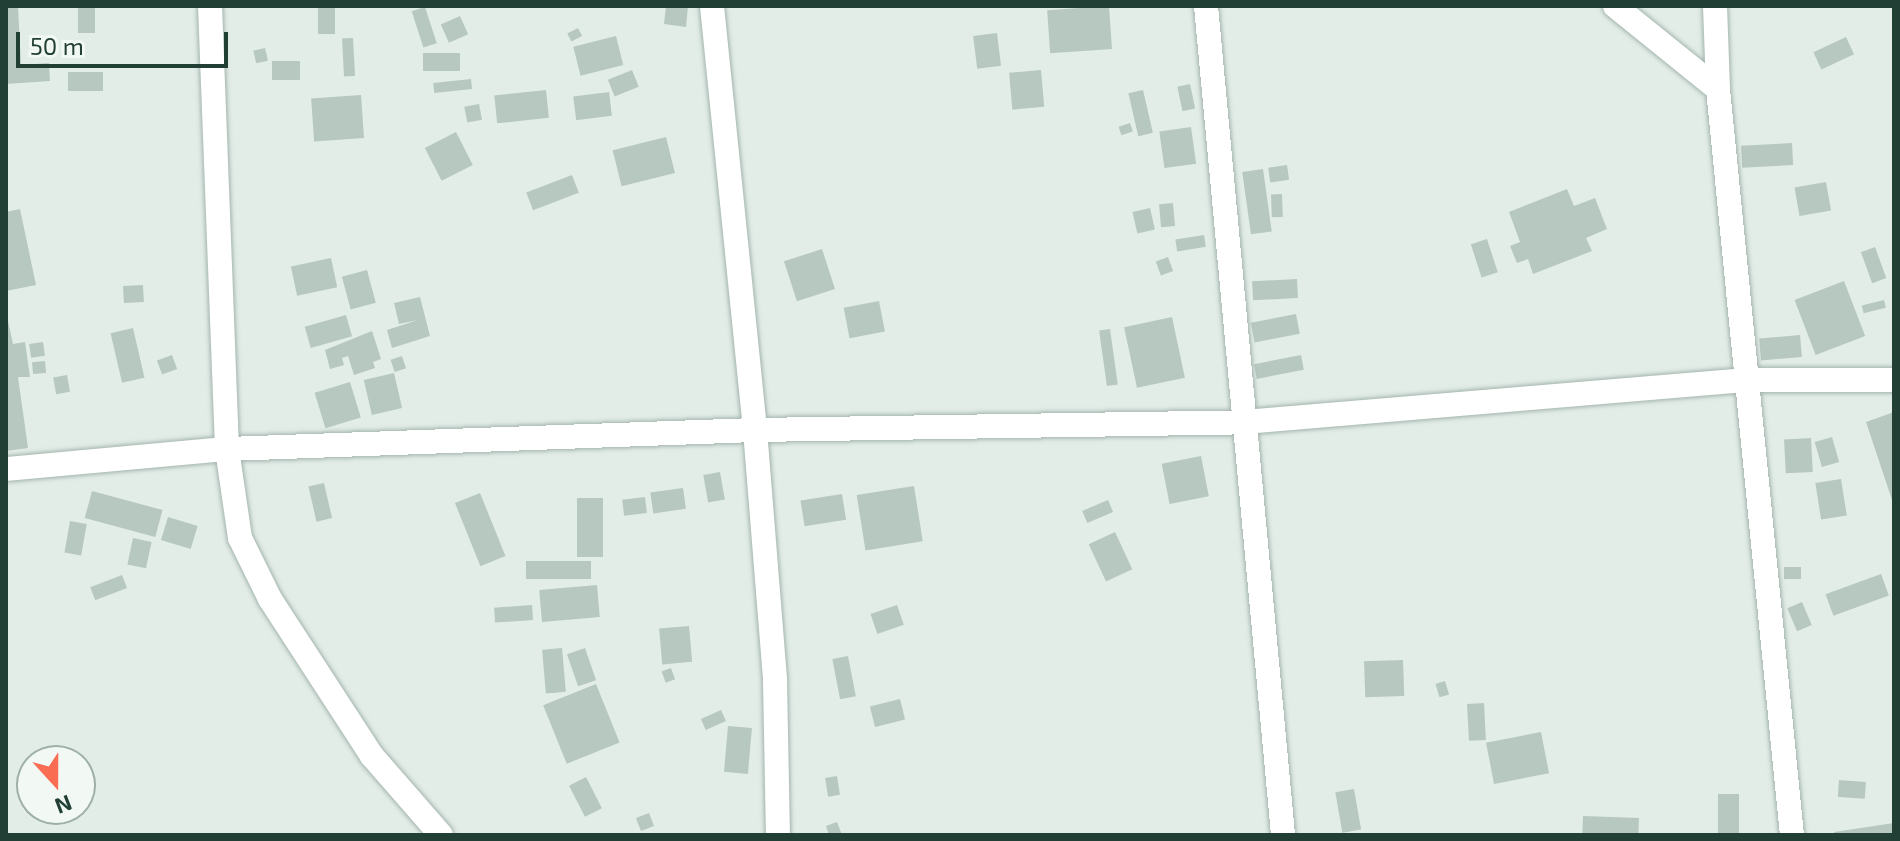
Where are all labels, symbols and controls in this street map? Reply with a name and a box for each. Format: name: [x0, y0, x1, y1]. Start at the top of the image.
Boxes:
scale bar: [20, 16, 232, 66]
text: 50 m: [30, 31, 84, 60]
north arrow: [16, 745, 96, 825]
text: N: [52, 791, 76, 821]

